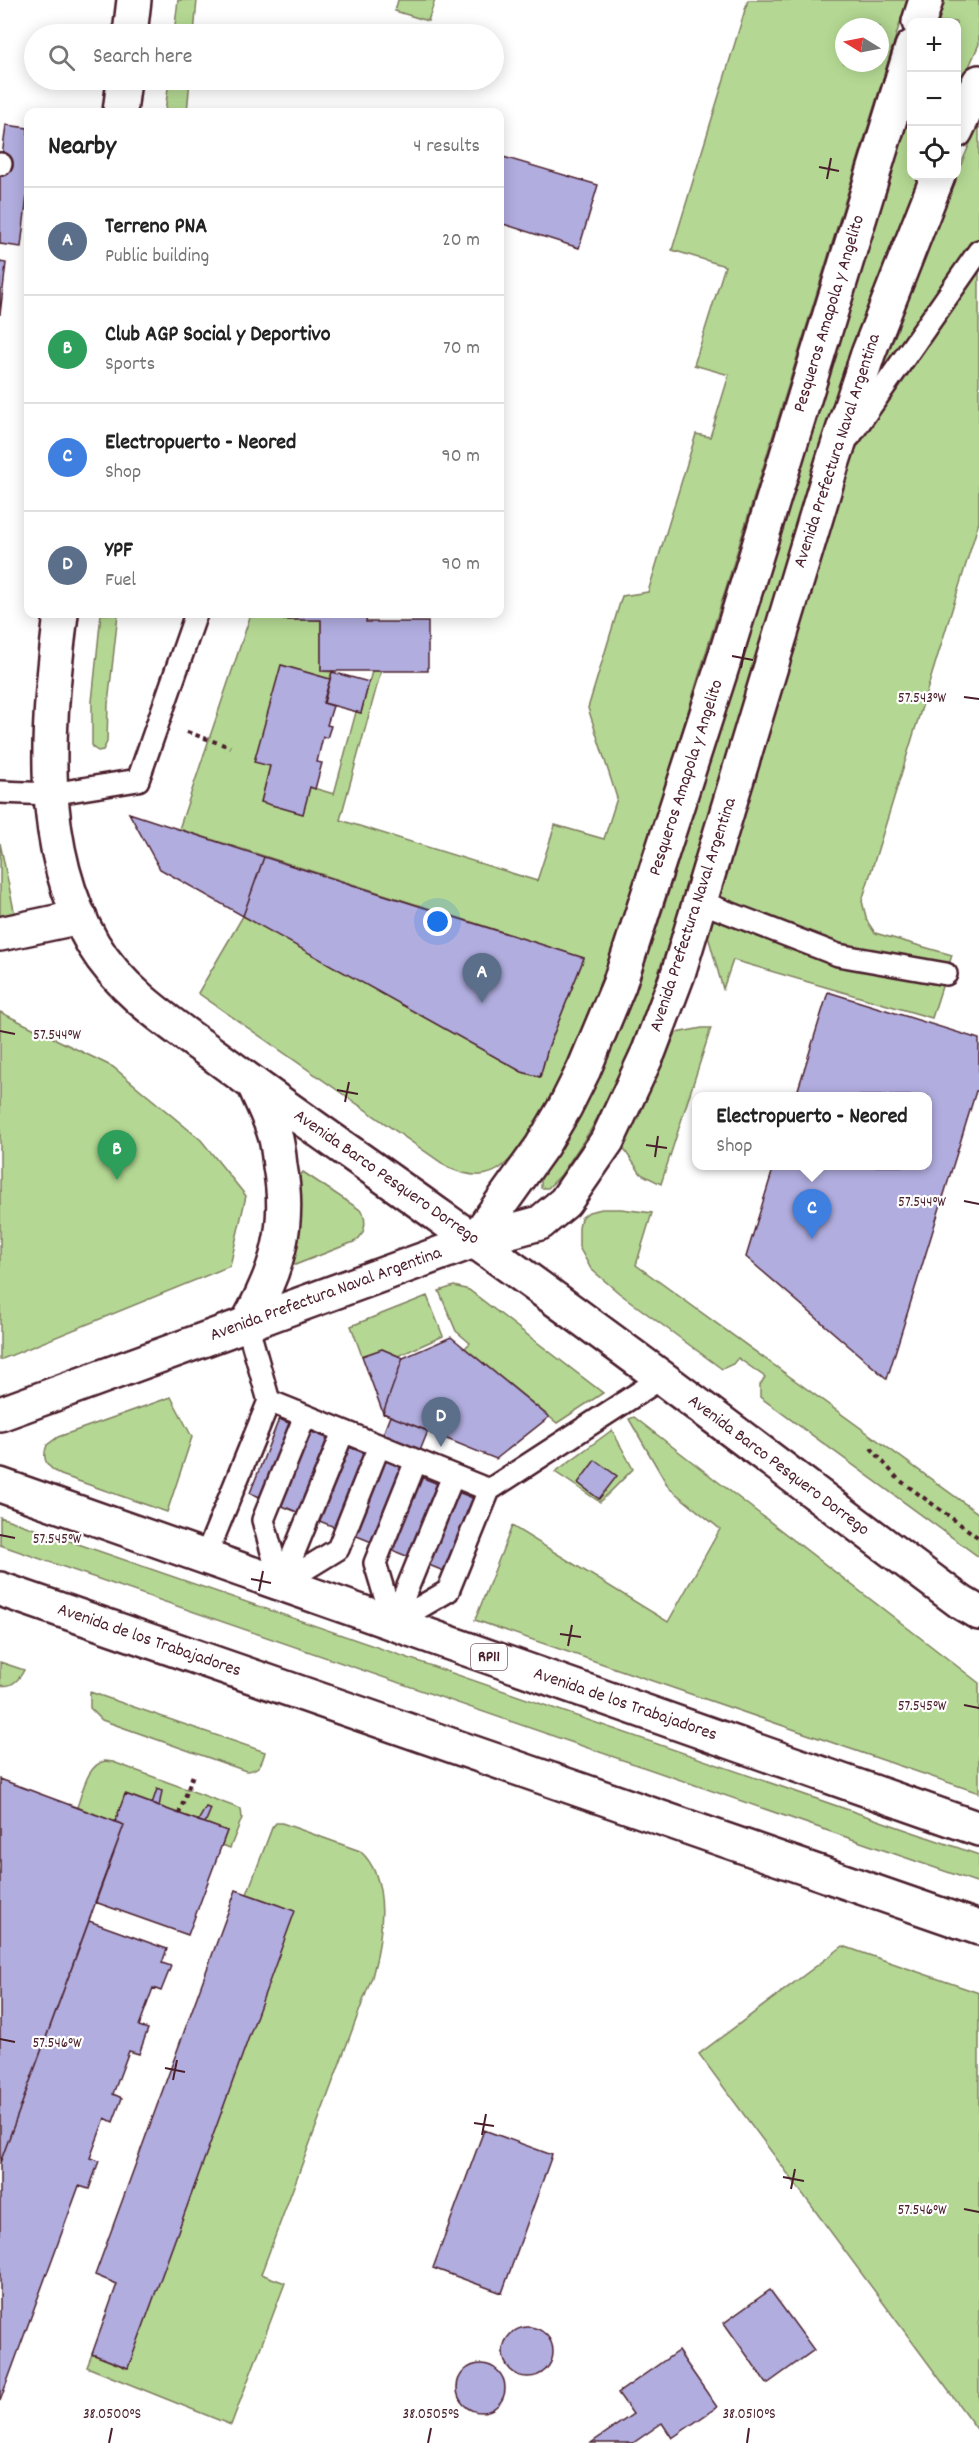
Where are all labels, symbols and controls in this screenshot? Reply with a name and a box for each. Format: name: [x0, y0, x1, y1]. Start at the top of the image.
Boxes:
north arrow: [835, 18, 889, 72]
map controls: [907, 18, 961, 180]
button: +: [907, 18, 961, 72]
search box: [24, 24, 504, 90]
icon: search: [45, 41, 78, 74]
text: Search here: [93, 42, 192, 73]
button: −: [907, 72, 961, 126]
button: locate: [907, 126, 961, 180]
text: Nearby: [48, 129, 116, 166]
text: 4 results: [413, 133, 480, 161]
text: Terreno PNA: [105, 212, 207, 243]
street label: Pesqueros Amapola y Angelito: [788, 212, 872, 416]
text: A: [62, 227, 73, 255]
text: 20 m: [442, 227, 480, 255]
text: Public building: [105, 243, 209, 271]
text: Club AGP Social y Deportivo: [105, 320, 330, 351]
street label: Avenida Prefectura Naval Argentina: [788, 330, 888, 571]
text: B: [63, 335, 72, 363]
text: 70 m: [443, 335, 480, 363]
text: Sports: [105, 351, 155, 379]
text: Electropuerto - Neored: [105, 428, 296, 459]
text: C: [63, 443, 72, 471]
text: 90 m: [442, 443, 480, 471]
text: Shop: [105, 459, 141, 487]
text: YPF: [105, 536, 133, 567]
text: D: [62, 551, 73, 579]
text: 90 m: [442, 551, 480, 579]
text: Fuel: [105, 567, 136, 595]
street label: Pesqueros Amapola y Angelito: [643, 677, 731, 879]
text: 57.543°W: [898, 688, 947, 710]
street label: Avenida Prefectura Naval Argentina: [644, 794, 744, 1035]
your location: [423, 907, 452, 936]
pin: A: [462, 954, 502, 1003]
text: 57.544°W: [33, 1025, 81, 1047]
popup: [692, 1092, 932, 1170]
text: Electropuerto - Neored: [716, 1102, 908, 1133]
street label: Avenida Barco Pesquero Dorrego: [288, 1104, 484, 1252]
pin: B: [98, 1130, 136, 1180]
text: Shop: [716, 1133, 752, 1161]
pin: C: [792, 1190, 832, 1239]
text: 57.544°W: [898, 1192, 946, 1214]
street label: Avenida Prefectura Naval Argentina: [207, 1241, 446, 1349]
street label: Avenida Barco Pesquero Dorrego: [682, 1389, 874, 1543]
pin: D: [422, 1398, 460, 1447]
text: 57.545°W: [33, 1529, 82, 1551]
street label: Avenida de los Trabajadores: [54, 1598, 244, 1684]
road number: RP11: [471, 1644, 507, 1670]
street label: Avenida de los Trabajadores: [530, 1662, 720, 1748]
text: 57.545°W: [898, 1696, 947, 1718]
text: 57.546°W: [32, 2033, 82, 2055]
text: 57.546°W: [897, 2200, 947, 2222]
text: 38.0500°S: [83, 2404, 141, 2426]
text: 38.0505°S: [403, 2404, 459, 2426]
text: 38.0510°S: [722, 2404, 776, 2426]

